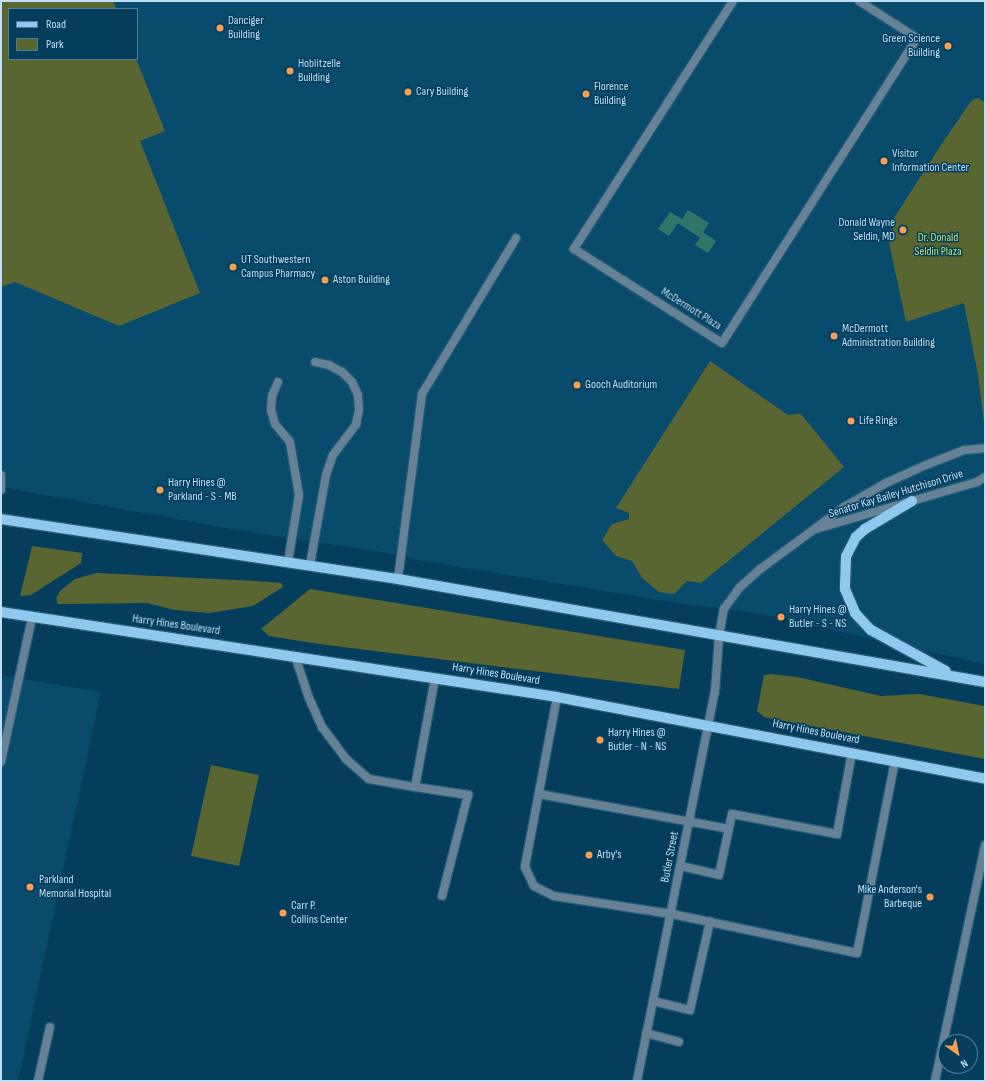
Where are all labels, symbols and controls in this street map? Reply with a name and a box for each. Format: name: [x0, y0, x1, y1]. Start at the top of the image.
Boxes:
legend: [8, 8, 138, 60]
place label: Danciger Building: [228, 14, 264, 42]
text: Road: [46, 17, 66, 32]
marker: Danciger Building: [215, 23, 225, 33]
place label: Green Science Building: [882, 32, 940, 60]
text: Park: [46, 37, 64, 52]
marker: Green Science Building: [943, 41, 953, 51]
place label: Hoblitzelle Building: [298, 57, 341, 85]
marker: Hoblitzelle Building: [285, 66, 295, 76]
place label: Florence Building: [594, 80, 629, 108]
place label: Cary Building: [416, 85, 468, 99]
marker: Cary Building: [403, 87, 413, 97]
marker: Florence Building: [581, 89, 591, 99]
place label: Visitor Information Center: [892, 147, 969, 175]
marker: Visitor Information Center: [879, 156, 889, 166]
place label: Donald Wayne Seldin, MD: [839, 216, 895, 244]
marker: Donald Wayne Seldin, MD: [898, 225, 908, 235]
park label: Dr. Donald Seldin Plaza: [914, 231, 962, 259]
place label: UT Southwestern Campus Pharmacy: [241, 253, 315, 281]
marker: UT Southwestern Campus Pharmacy: [228, 262, 238, 272]
place label: Aston Building: [333, 273, 390, 287]
marker: Aston Building: [320, 275, 330, 285]
street label: McDermott Plaza: [658, 285, 724, 333]
place label: McDermott Administration Building: [842, 322, 935, 350]
marker: McDermott Administration Building: [829, 331, 839, 341]
place label: Gooch Auditorium: [585, 378, 657, 392]
marker: Gooch Auditorium: [572, 380, 582, 390]
place label: Life Rings: [859, 414, 898, 428]
marker: Life Rings: [846, 416, 856, 426]
street label: Senator Kay Bailey Hutchison Drive: [827, 467, 965, 521]
place label: Harry Hines @ Parkland - S - MB: [168, 476, 237, 504]
marker: Harry Hines @ Parkland - S - MB: [155, 485, 165, 495]
place label: Harry Hines @ Butler - S - NS: [789, 603, 847, 631]
street label: Harry Hines Boulevard: [131, 612, 221, 638]
marker: Harry Hines @ Butler - S - NS: [776, 612, 786, 622]
street label: Harry Hines Boulevard: [451, 660, 541, 688]
street label: Harry Hines Boulevard: [771, 716, 861, 748]
place label: Harry Hines @ Butler - N - NS: [608, 726, 666, 754]
marker: Harry Hines @ Butler - N - NS: [595, 735, 605, 745]
street label: Butler Street: [658, 830, 682, 884]
place label: Arby's: [597, 848, 622, 862]
marker: Arby's: [584, 850, 594, 860]
place label: Parkland Memorial Hospital: [39, 873, 111, 901]
marker: Parkland Memorial Hospital: [24, 881, 36, 893]
place label: Mike Anderson's Barbeque: [858, 883, 922, 911]
marker: Mike Anderson's Barbeque: [925, 892, 935, 902]
place label: Carr P. Collins Center: [291, 899, 348, 927]
marker: Carr P. Collins Center: [278, 908, 288, 918]
north arrow: [938, 1034, 978, 1074]
text: N: [958, 1057, 970, 1071]

